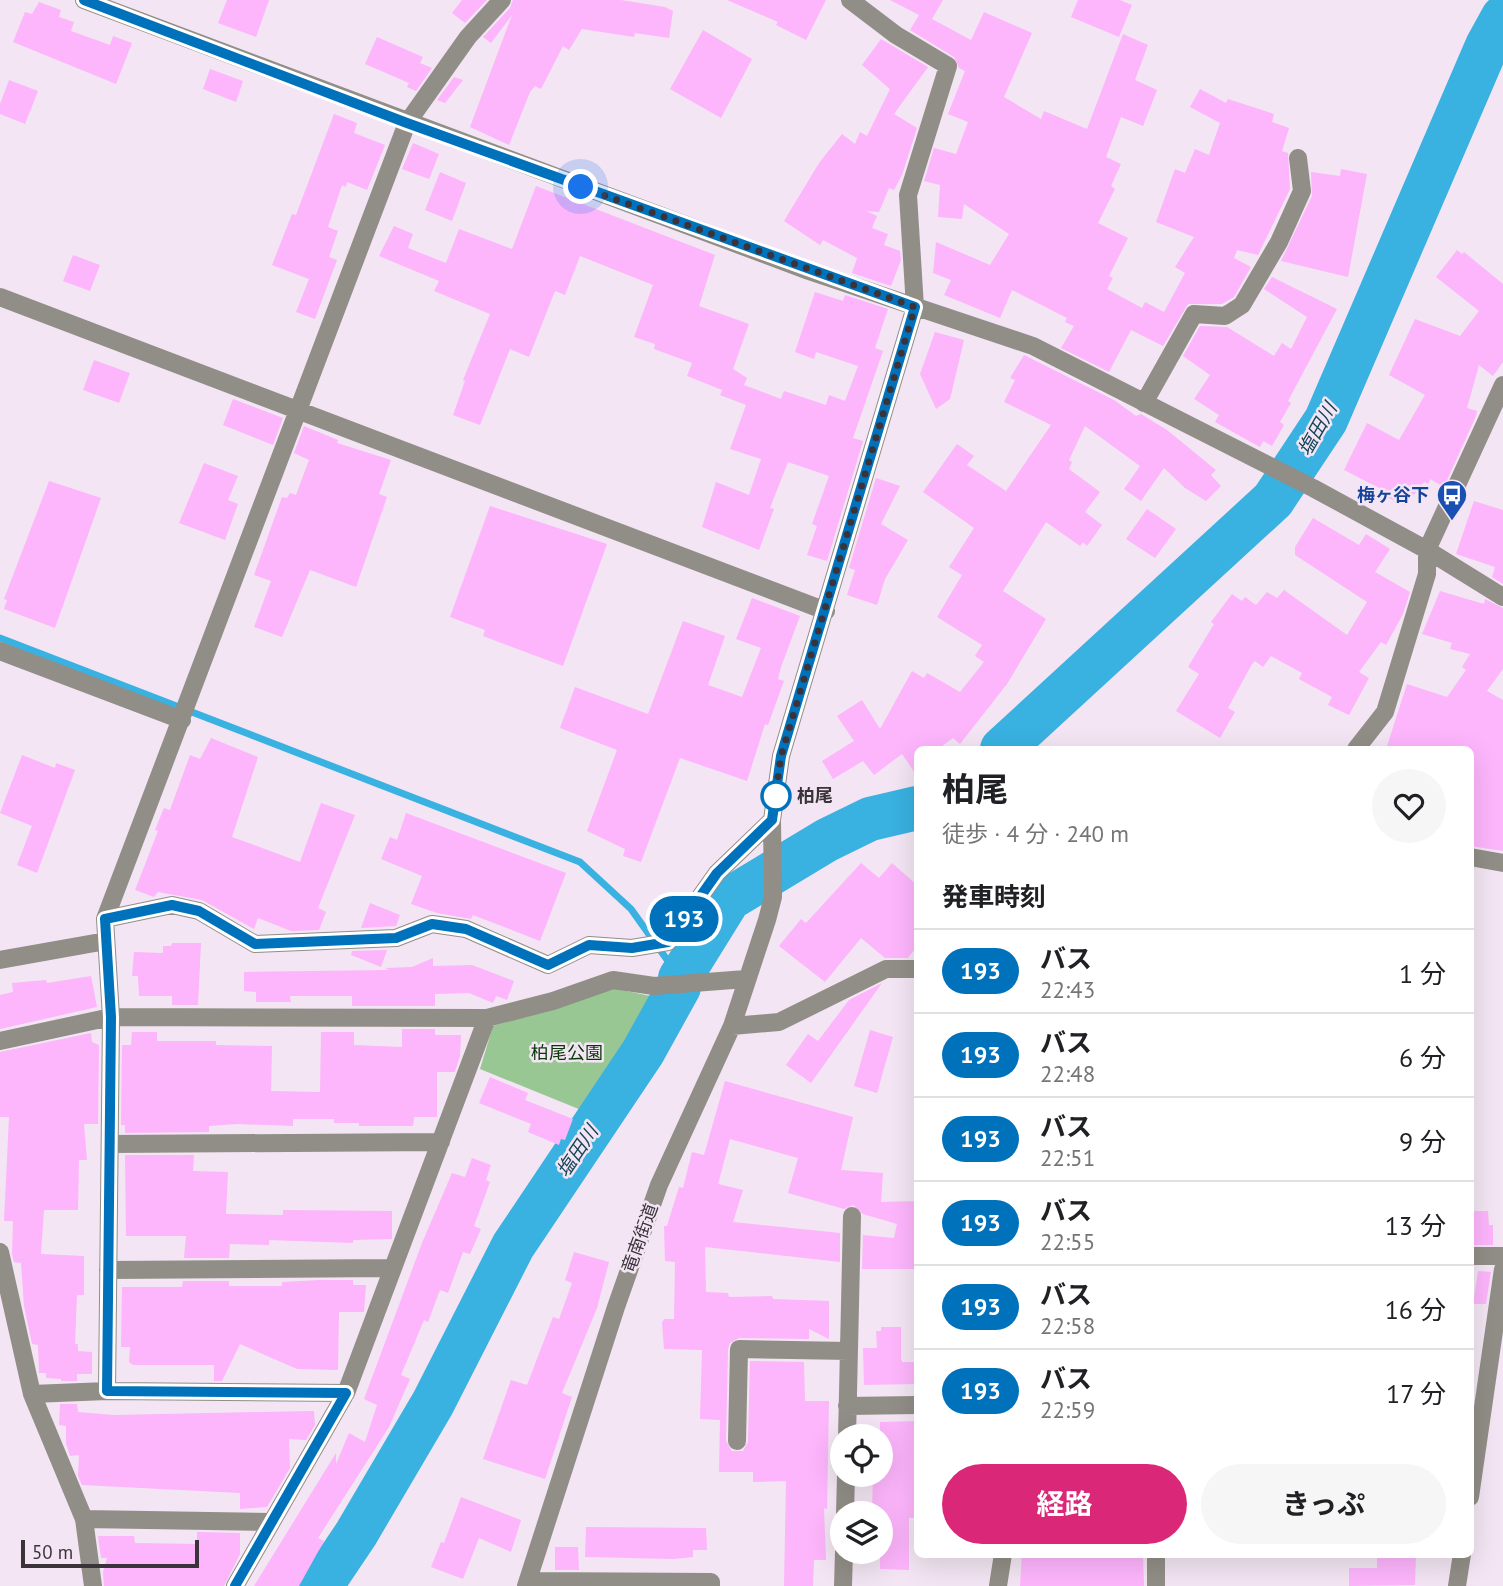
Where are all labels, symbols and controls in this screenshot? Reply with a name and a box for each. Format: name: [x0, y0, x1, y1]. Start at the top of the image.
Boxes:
your location: [563, 169, 598, 204]
water label: 塩田川: [1292, 397, 1343, 460]
bus stop icon: 梅ヶ谷下: [1435, 478, 1469, 522]
place label: 梅ヶ谷下: [1357, 483, 1429, 506]
text: 柏尾: [942, 767, 1008, 810]
button: heart: [1372, 769, 1446, 843]
marker: 柏尾: [761, 781, 791, 811]
place label: 柏尾: [797, 784, 833, 807]
text: 徒歩 · 4 分 · 240 m: [942, 819, 1129, 848]
text: 発車時刻: [942, 880, 1046, 913]
line badge: 193: [644, 896, 724, 942]
text: 193: [664, 903, 704, 934]
text: バス: [1040, 942, 1092, 975]
text: 193: [960, 955, 1001, 986]
text: 1 分: [1399, 957, 1446, 990]
text: 22:43: [1040, 975, 1095, 1004]
text: バス: [1040, 1026, 1092, 1059]
text: 193: [960, 1039, 1001, 1070]
park label: 柏尾公園: [531, 1041, 603, 1064]
text: 6 分: [1399, 1041, 1446, 1074]
text: 22:48: [1040, 1059, 1095, 1088]
text: バス: [1040, 1110, 1092, 1143]
water label: 塩田川: [551, 1119, 604, 1181]
text: 193: [960, 1123, 1001, 1154]
text: 9 分: [1399, 1125, 1446, 1158]
text: 22:51: [1040, 1143, 1095, 1172]
text: バス: [1040, 1194, 1092, 1227]
street label: 竜南街道: [616, 1200, 663, 1276]
text: 193: [960, 1207, 1001, 1238]
text: 13 分: [1385, 1209, 1446, 1242]
text: 22:55: [1040, 1227, 1095, 1256]
text: バス: [1040, 1278, 1092, 1311]
text: 193: [960, 1291, 1001, 1322]
text: 16 分: [1385, 1293, 1446, 1326]
text: 22:58: [1040, 1311, 1095, 1340]
text: バス: [1040, 1362, 1092, 1395]
text: 193: [960, 1375, 1001, 1406]
text: 17 分: [1386, 1377, 1446, 1410]
text: 22:59: [1040, 1395, 1095, 1424]
map controls: [830, 1424, 893, 1564]
button: locate: [830, 1424, 893, 1487]
button: 経路: [942, 1464, 1187, 1544]
button: きっぷ: [1201, 1464, 1446, 1544]
button: layers: [830, 1501, 893, 1564]
scale bar: [21, 1537, 200, 1569]
text: 50 m: [32, 1540, 73, 1564]

